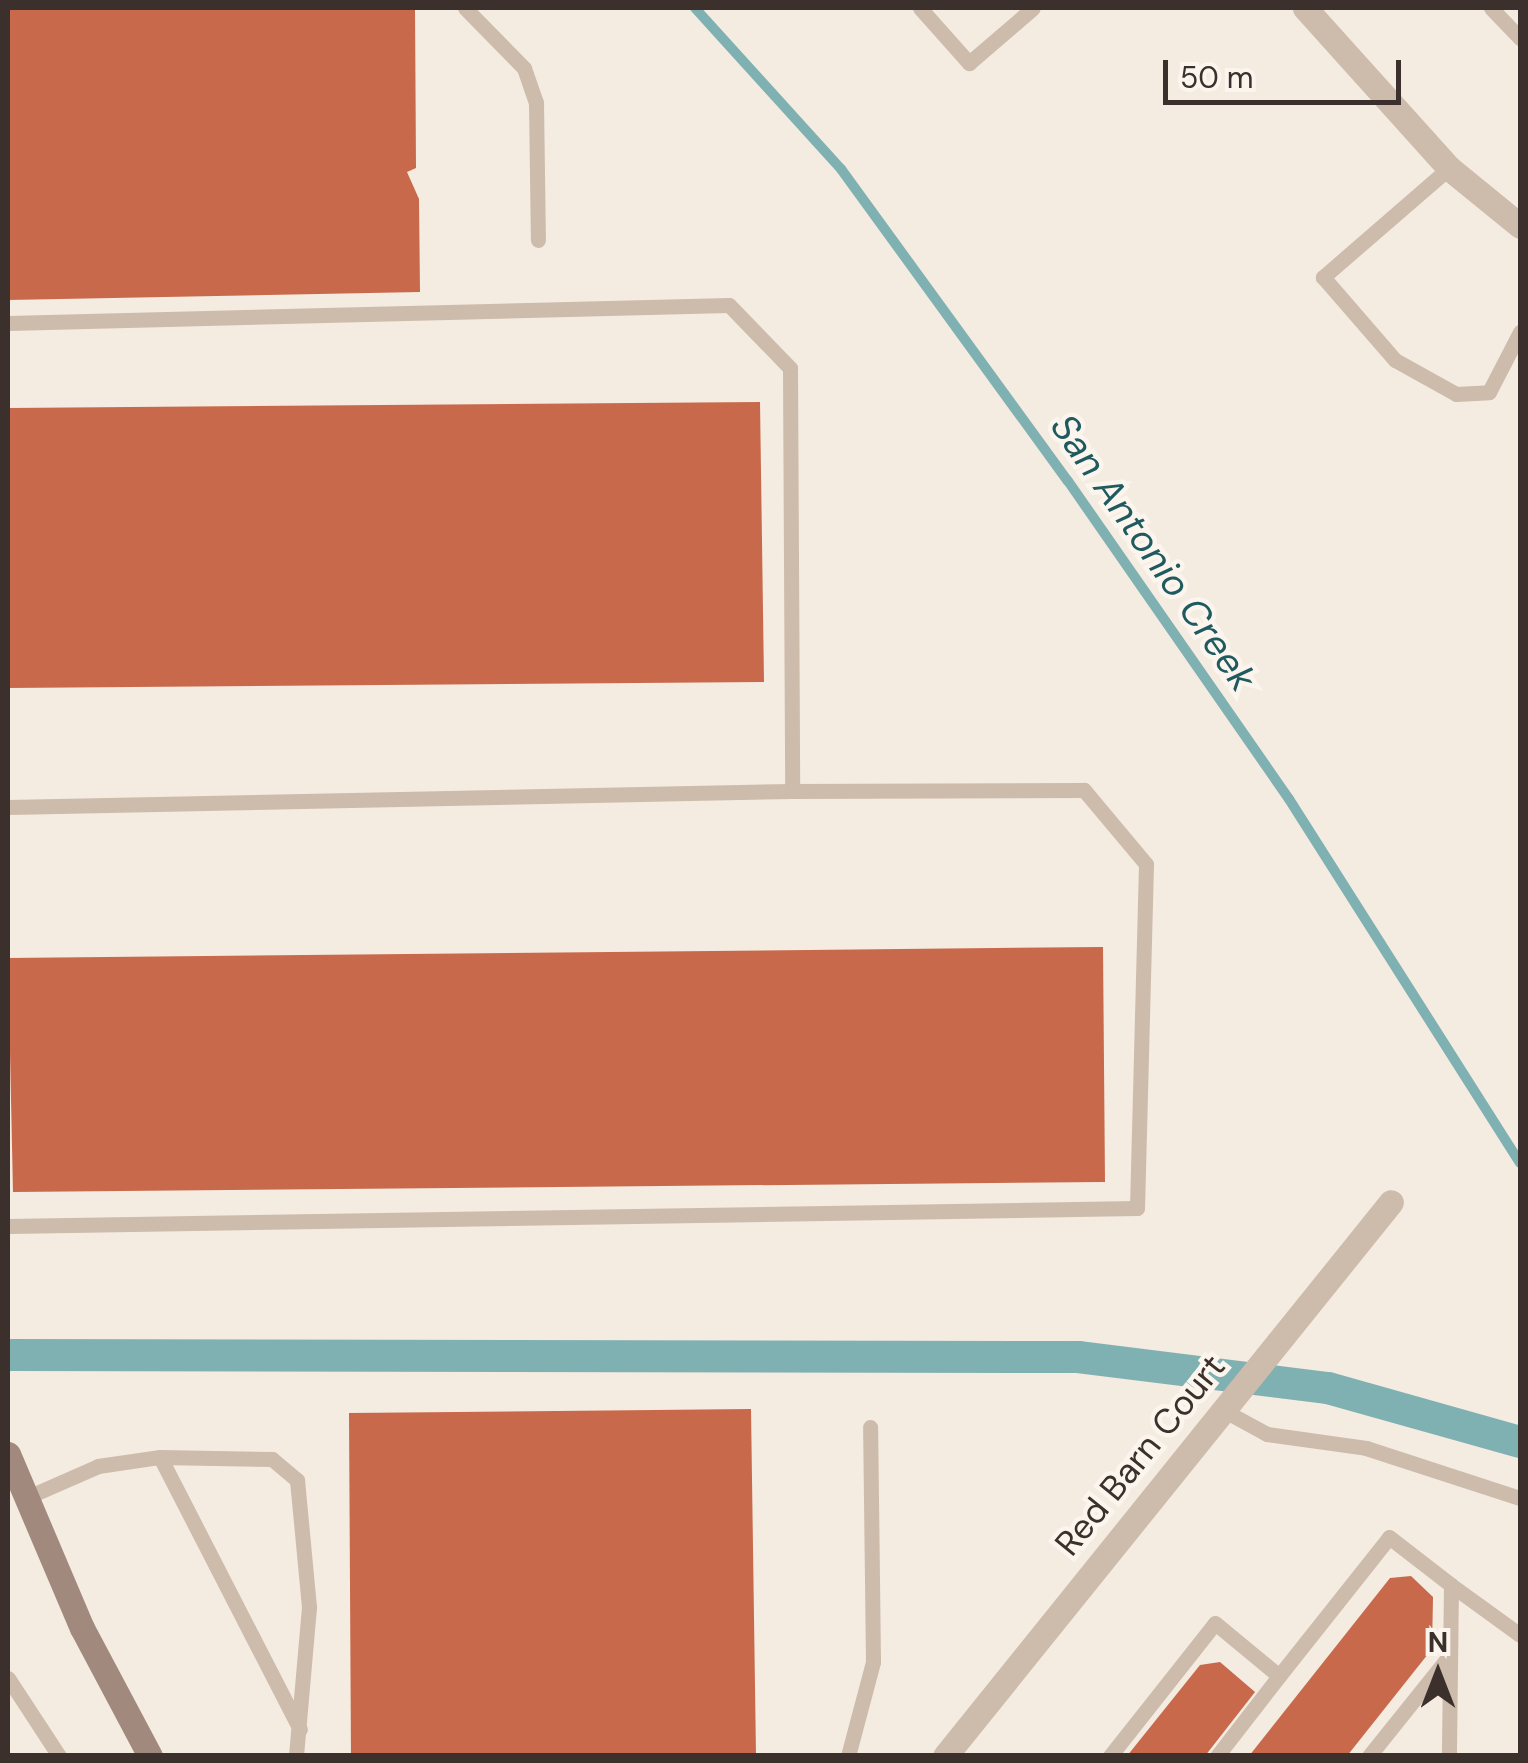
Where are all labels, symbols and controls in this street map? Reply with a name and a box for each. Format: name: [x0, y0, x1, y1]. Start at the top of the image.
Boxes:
scale bar: [1168, 40, 1406, 102]
text: 50 m: [1180, 58, 1254, 97]
water label: San Antonio Creek: [1040, 406, 1266, 700]
street label: Red Barn Court: [1046, 1346, 1234, 1564]
north arrow: [1388, 1623, 1488, 1723]
text: N: [1428, 1624, 1448, 1661]

